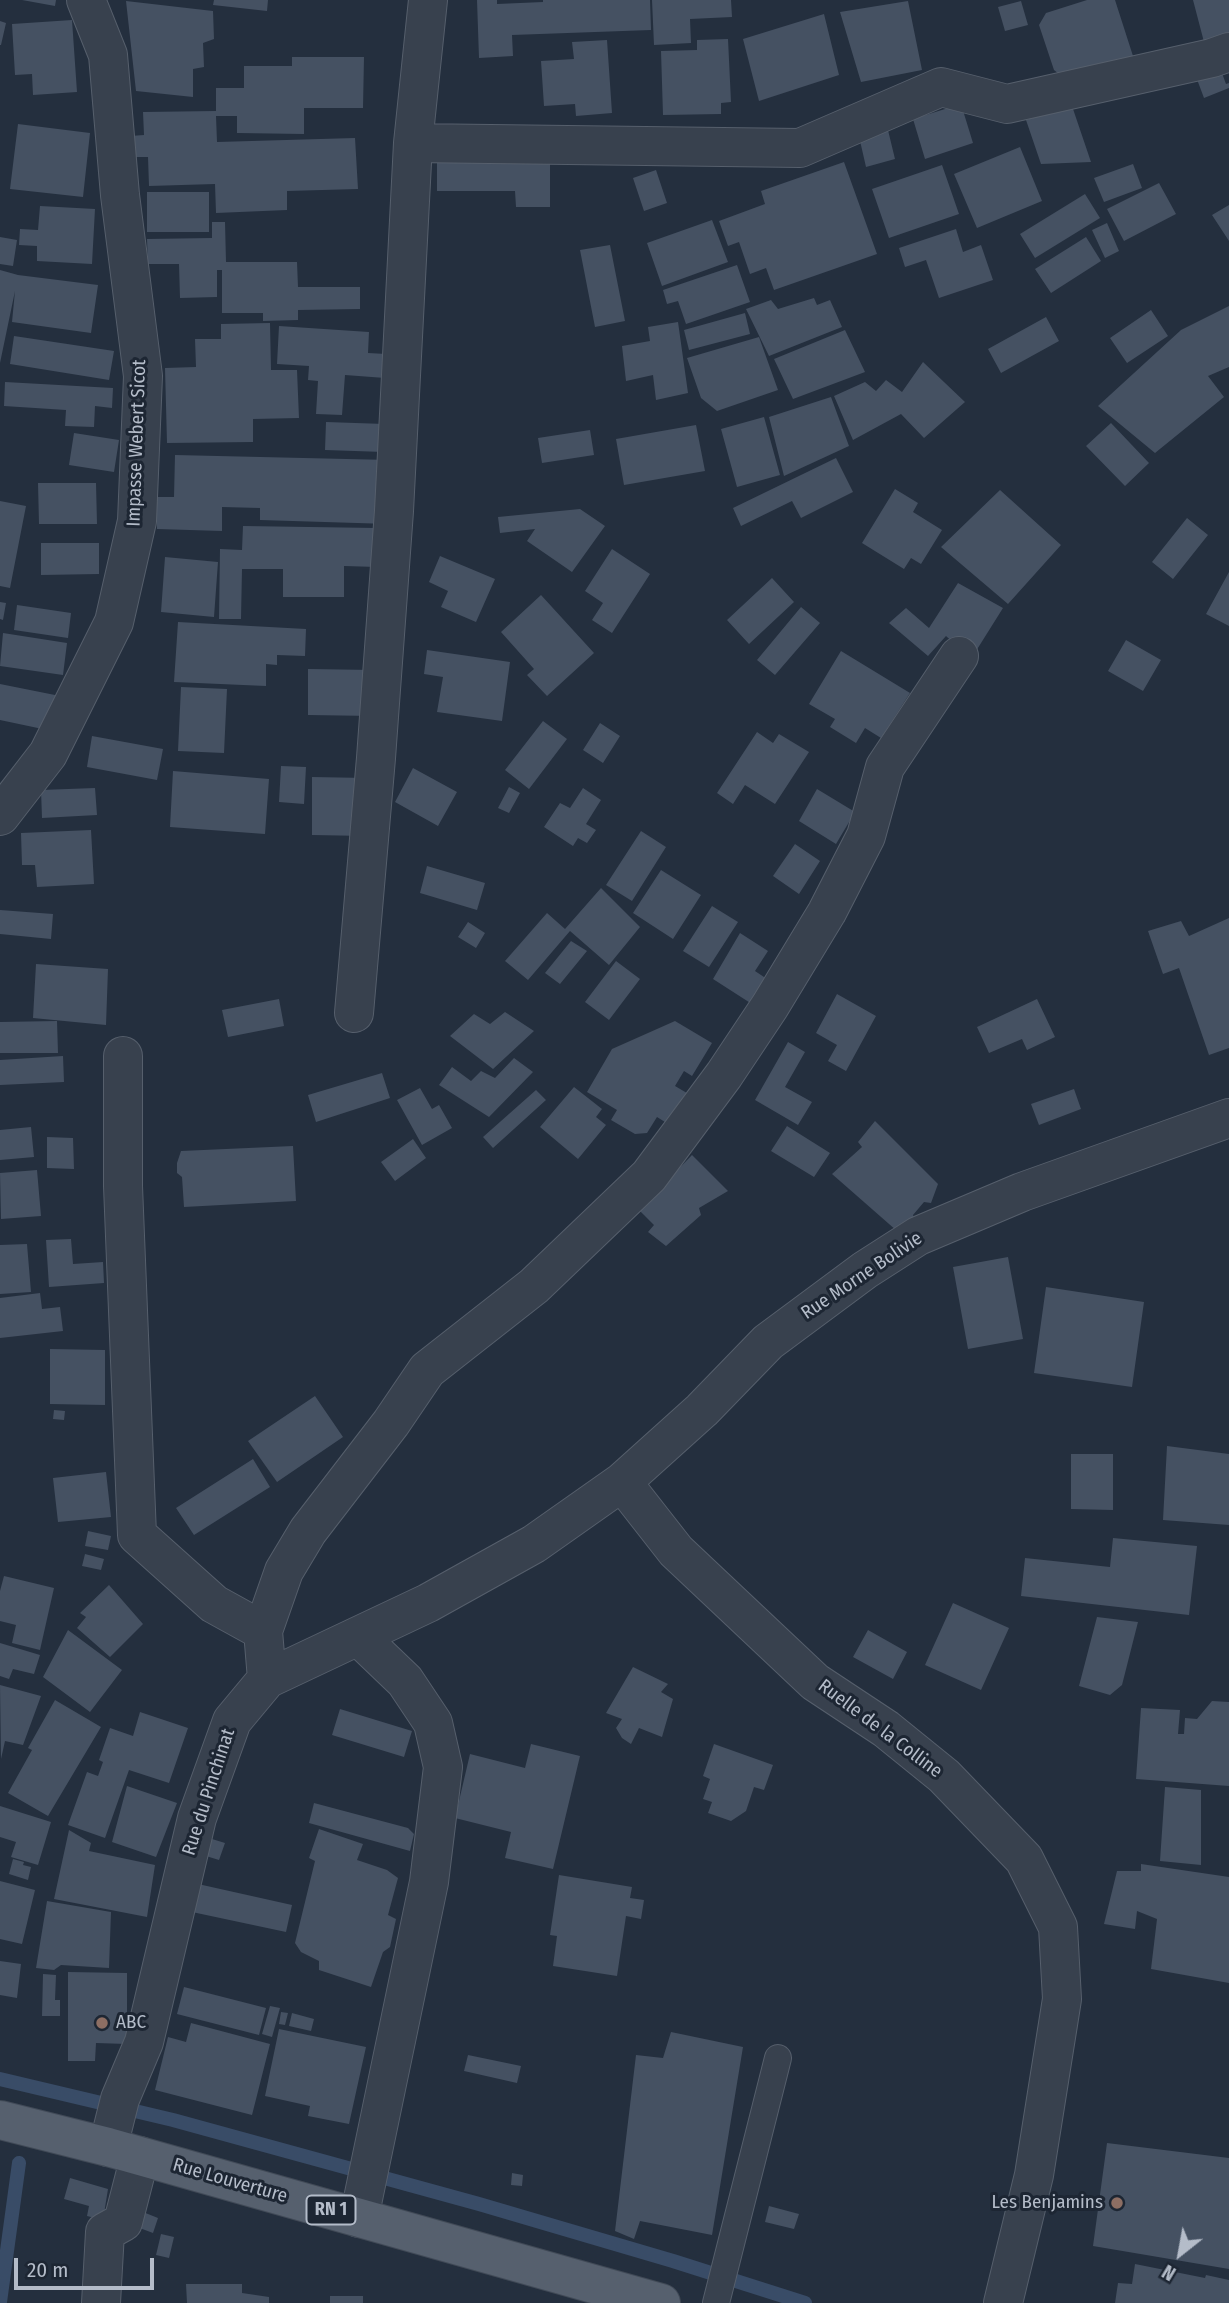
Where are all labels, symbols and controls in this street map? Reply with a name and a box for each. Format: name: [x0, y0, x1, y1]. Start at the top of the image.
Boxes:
street label: Impasse Webert Sicot: [123, 359, 151, 527]
street label: Rue Morne Bolivie: [797, 1227, 927, 1325]
street label: Ruelle de la Colline: [813, 1675, 947, 1783]
street label: Rue du Pinchinat: [178, 1726, 240, 1858]
place label: ABC: [116, 2012, 146, 2034]
marker: ABC: [94, 2015, 110, 2031]
street label: Rue Louverture: [170, 2154, 290, 2208]
place label: Les Benjamins: [992, 2192, 1103, 2214]
marker: Les Benjamins: [1109, 2195, 1125, 2211]
road number: RN 1: [306, 2196, 356, 2224]
north arrow: [1145, 2219, 1215, 2289]
scale bar: [18, 2244, 158, 2288]
text: 20 m: [27, 2257, 68, 2283]
text: N: [1158, 2260, 1180, 2285]

